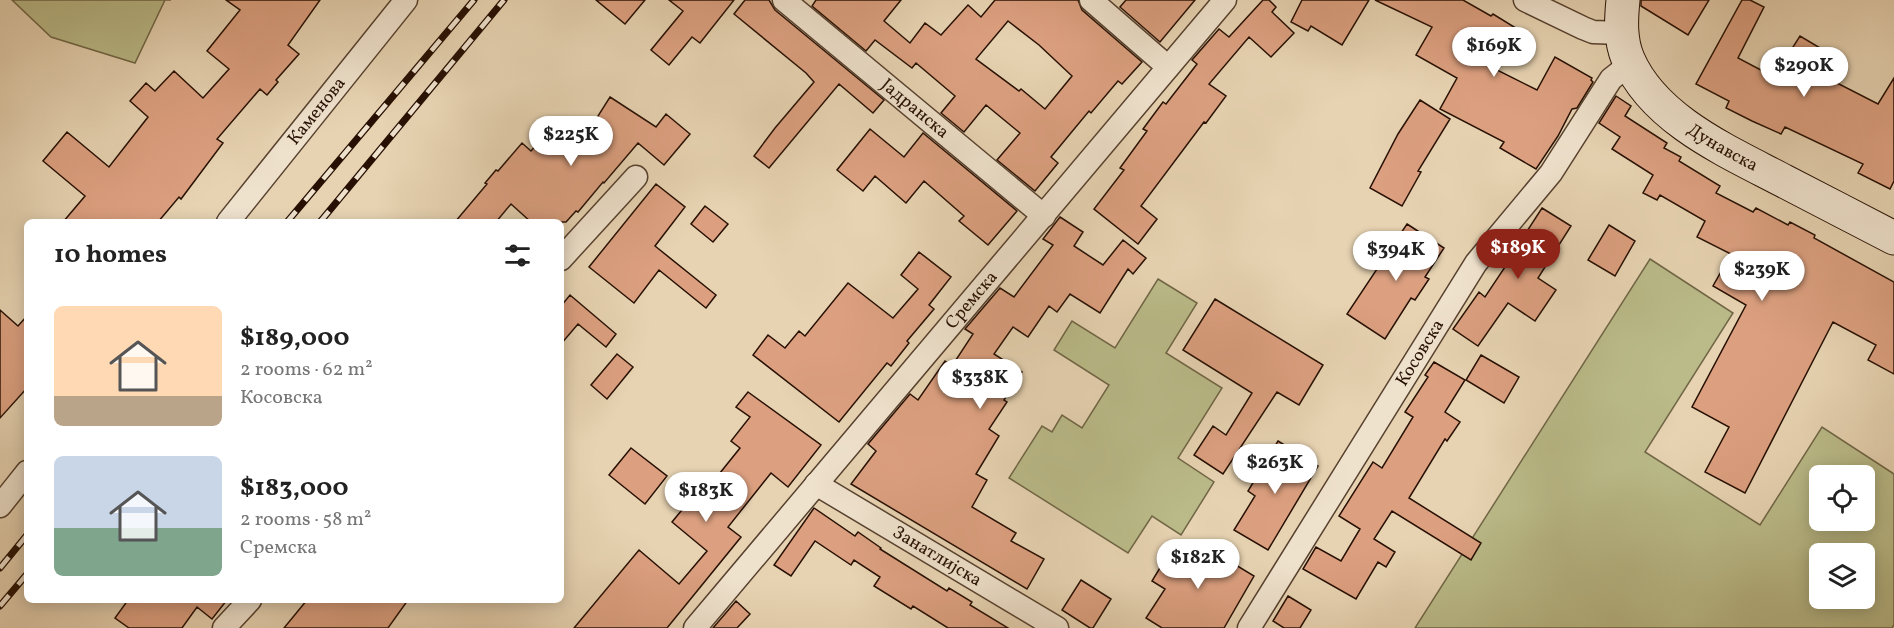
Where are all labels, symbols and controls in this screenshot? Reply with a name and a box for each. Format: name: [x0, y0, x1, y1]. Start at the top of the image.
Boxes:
pin: $169K: [1452, 27, 1536, 78]
text: $169K: [1466, 32, 1522, 60]
pin: $290K: [1762, 47, 1846, 98]
text: $290K: [1774, 52, 1834, 80]
street label: Каменова: [282, 72, 352, 151]
street label: Јадранска: [875, 73, 954, 144]
pin: $225K: [529, 116, 613, 167]
street label: Дунавска: [1682, 118, 1762, 178]
text: $225K: [543, 121, 599, 149]
pin: $189K: [1476, 229, 1560, 280]
pin: $394K: [1354, 231, 1438, 282]
text: $189K: [1490, 234, 1546, 262]
text: $394K: [1367, 236, 1425, 264]
text: 10 homes: [54, 237, 167, 273]
icon: filters: [501, 239, 534, 272]
pin: $239K: [1720, 251, 1804, 302]
text: $239K: [1734, 256, 1790, 284]
street label: Сремска: [940, 265, 1004, 335]
street label: Косовска: [1390, 315, 1450, 391]
text: $189,000: [240, 320, 350, 356]
icon: home: [102, 330, 174, 402]
text: 2 rooms · 62 m²: [240, 356, 373, 384]
pin: $338K: [938, 359, 1022, 410]
text: $338K: [952, 364, 1008, 392]
text: Косовска: [240, 384, 323, 412]
pin: $263K: [1233, 444, 1317, 495]
text: $263K: [1246, 449, 1304, 477]
map controls: [1809, 465, 1875, 609]
button: locate: [1809, 465, 1875, 531]
text: $183,000: [240, 470, 348, 506]
pin: $183K: [664, 472, 748, 523]
text: $183K: [679, 477, 733, 505]
icon: home: [102, 480, 174, 552]
text: 2 rooms · 58 m²: [240, 506, 371, 534]
street label: Занатлијска: [888, 520, 986, 593]
text: Сремска: [240, 534, 317, 562]
pin: $182K: [1156, 539, 1240, 590]
button: layers: [1809, 543, 1875, 609]
text: $182K: [1171, 544, 1225, 572]

